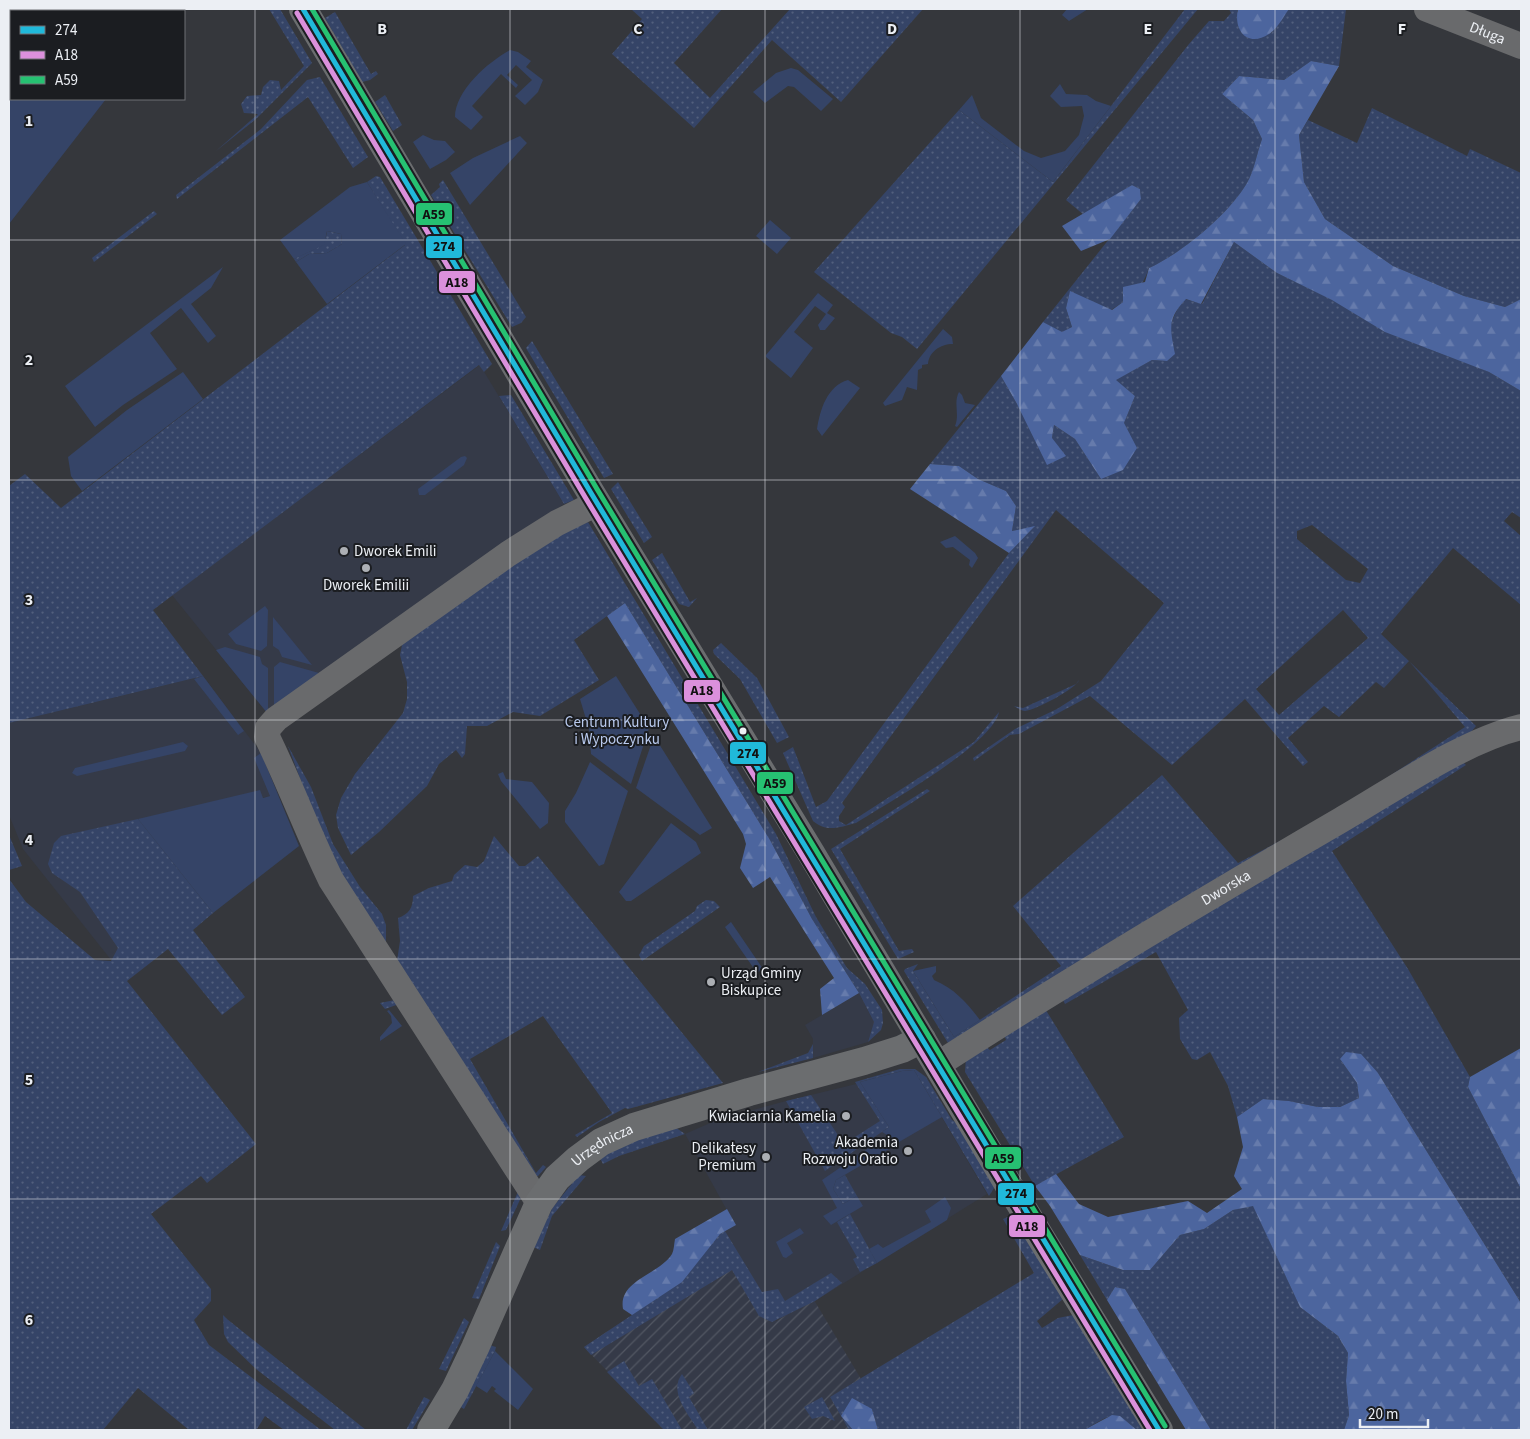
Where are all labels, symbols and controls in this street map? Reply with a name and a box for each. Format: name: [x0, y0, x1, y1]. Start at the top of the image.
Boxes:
legend: [10, 10, 185, 100]
street label: Długa: [1466, 17, 1508, 50]
text: B: [377, 18, 387, 40]
text: C: [633, 18, 643, 40]
text: D: [887, 18, 897, 40]
text: E: [1144, 18, 1152, 40]
text: F: [1398, 18, 1406, 40]
text: 274: [55, 20, 78, 41]
text: A18: [55, 45, 78, 66]
text: A59: [55, 70, 78, 91]
text: 1: [25, 110, 33, 132]
line badge: A59: [415, 202, 453, 226]
text: A59: [422, 205, 445, 225]
line badge: 274: [425, 235, 463, 259]
text: 274: [433, 237, 456, 257]
line badge: A18: [438, 270, 476, 294]
text: A18: [445, 273, 468, 293]
text: 2: [25, 349, 33, 371]
place label: Dworek Emili: [354, 541, 437, 562]
marker: Dworek Emili: [338, 545, 350, 557]
marker: Dworek Emilii: [360, 562, 372, 574]
place label: Dworek Emilii: [323, 575, 409, 596]
text: 3: [25, 589, 33, 611]
line badge: A18: [683, 679, 721, 703]
text: A18: [690, 681, 713, 701]
park label: Centrum Kultury i Wypoczynku: [565, 712, 669, 750]
unlabelled marker: [738, 726, 748, 736]
line badge: 274: [729, 741, 767, 765]
text: 274: [737, 744, 760, 764]
line badge: A59: [756, 771, 794, 795]
text: A59: [763, 774, 786, 794]
text: 4: [25, 829, 34, 851]
street label: Dworska: [1197, 865, 1255, 911]
place label: Urząd Gminy Biskupice: [721, 963, 801, 1001]
marker: Urząd Gminy Biskupice: [705, 976, 717, 988]
text: 5: [25, 1069, 33, 1091]
place label: Kwiaciarnia Kamelia: [709, 1106, 836, 1127]
marker: Kwiaciarnia Kamelia: [840, 1110, 852, 1122]
street label: Urzędnicza: [567, 1119, 637, 1171]
place label: Akademia Rozwoju Oratio: [802, 1132, 898, 1170]
place label: Delikatesy Premium: [692, 1138, 756, 1176]
marker: Akademia Rozwoju Oratio: [902, 1145, 914, 1157]
line badge: A59: [984, 1146, 1022, 1170]
text: A59: [991, 1149, 1014, 1169]
marker: Delikatesy Premium: [760, 1151, 772, 1163]
line badge: 274: [997, 1182, 1035, 1206]
text: 274: [1005, 1184, 1028, 1204]
line badge: A18: [1008, 1214, 1046, 1238]
text: A18: [1015, 1217, 1038, 1237]
text: 6: [25, 1309, 33, 1331]
scale bar: [1360, 1396, 1428, 1428]
text: 20 m: [1368, 1404, 1398, 1425]

